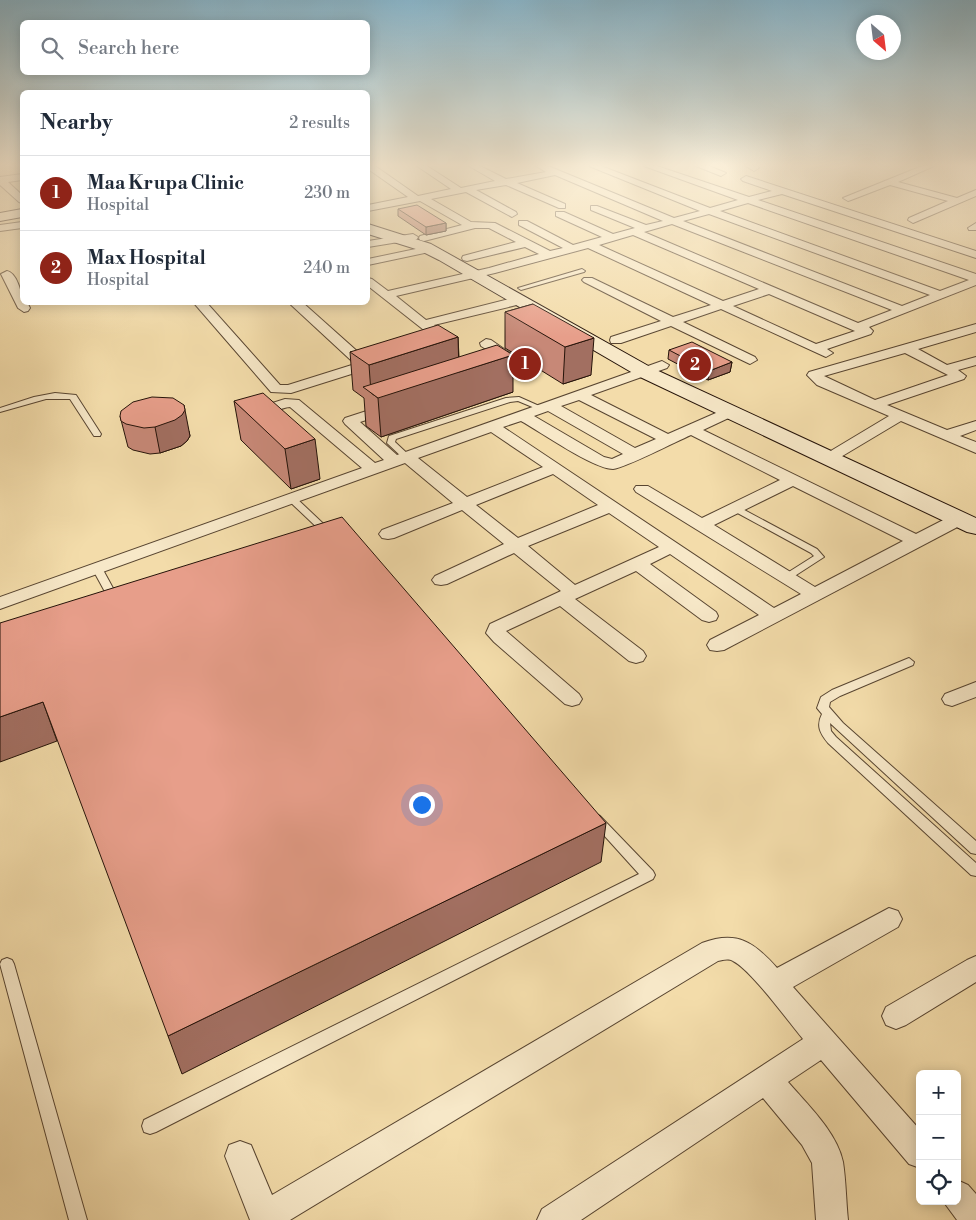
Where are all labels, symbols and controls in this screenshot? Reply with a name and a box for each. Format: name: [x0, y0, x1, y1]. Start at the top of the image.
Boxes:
north arrow: [856, 15, 901, 60]
search box: [20, 20, 370, 75]
icon: search: [38, 34, 66, 62]
text: Search here: [78, 36, 179, 60]
text: Nearby: [40, 110, 113, 136]
text: 2 results: [289, 113, 350, 133]
text: Maa Krupa Clinic: [87, 171, 244, 195]
text: 1: [52, 183, 60, 203]
text: 230 m: [304, 183, 350, 203]
text: Hospital: [87, 195, 149, 215]
text: Max Hospital: [87, 246, 206, 270]
text: 2: [51, 258, 61, 278]
text: 240 m: [303, 258, 350, 278]
text: Hospital: [87, 270, 149, 290]
pin: 1: [509, 345, 541, 383]
pin: 2: [679, 346, 711, 384]
your location: [409, 792, 435, 818]
map controls: [916, 1070, 961, 1205]
button: +: [916, 1070, 961, 1115]
button: −: [916, 1115, 961, 1160]
button: locate: [916, 1160, 961, 1205]

